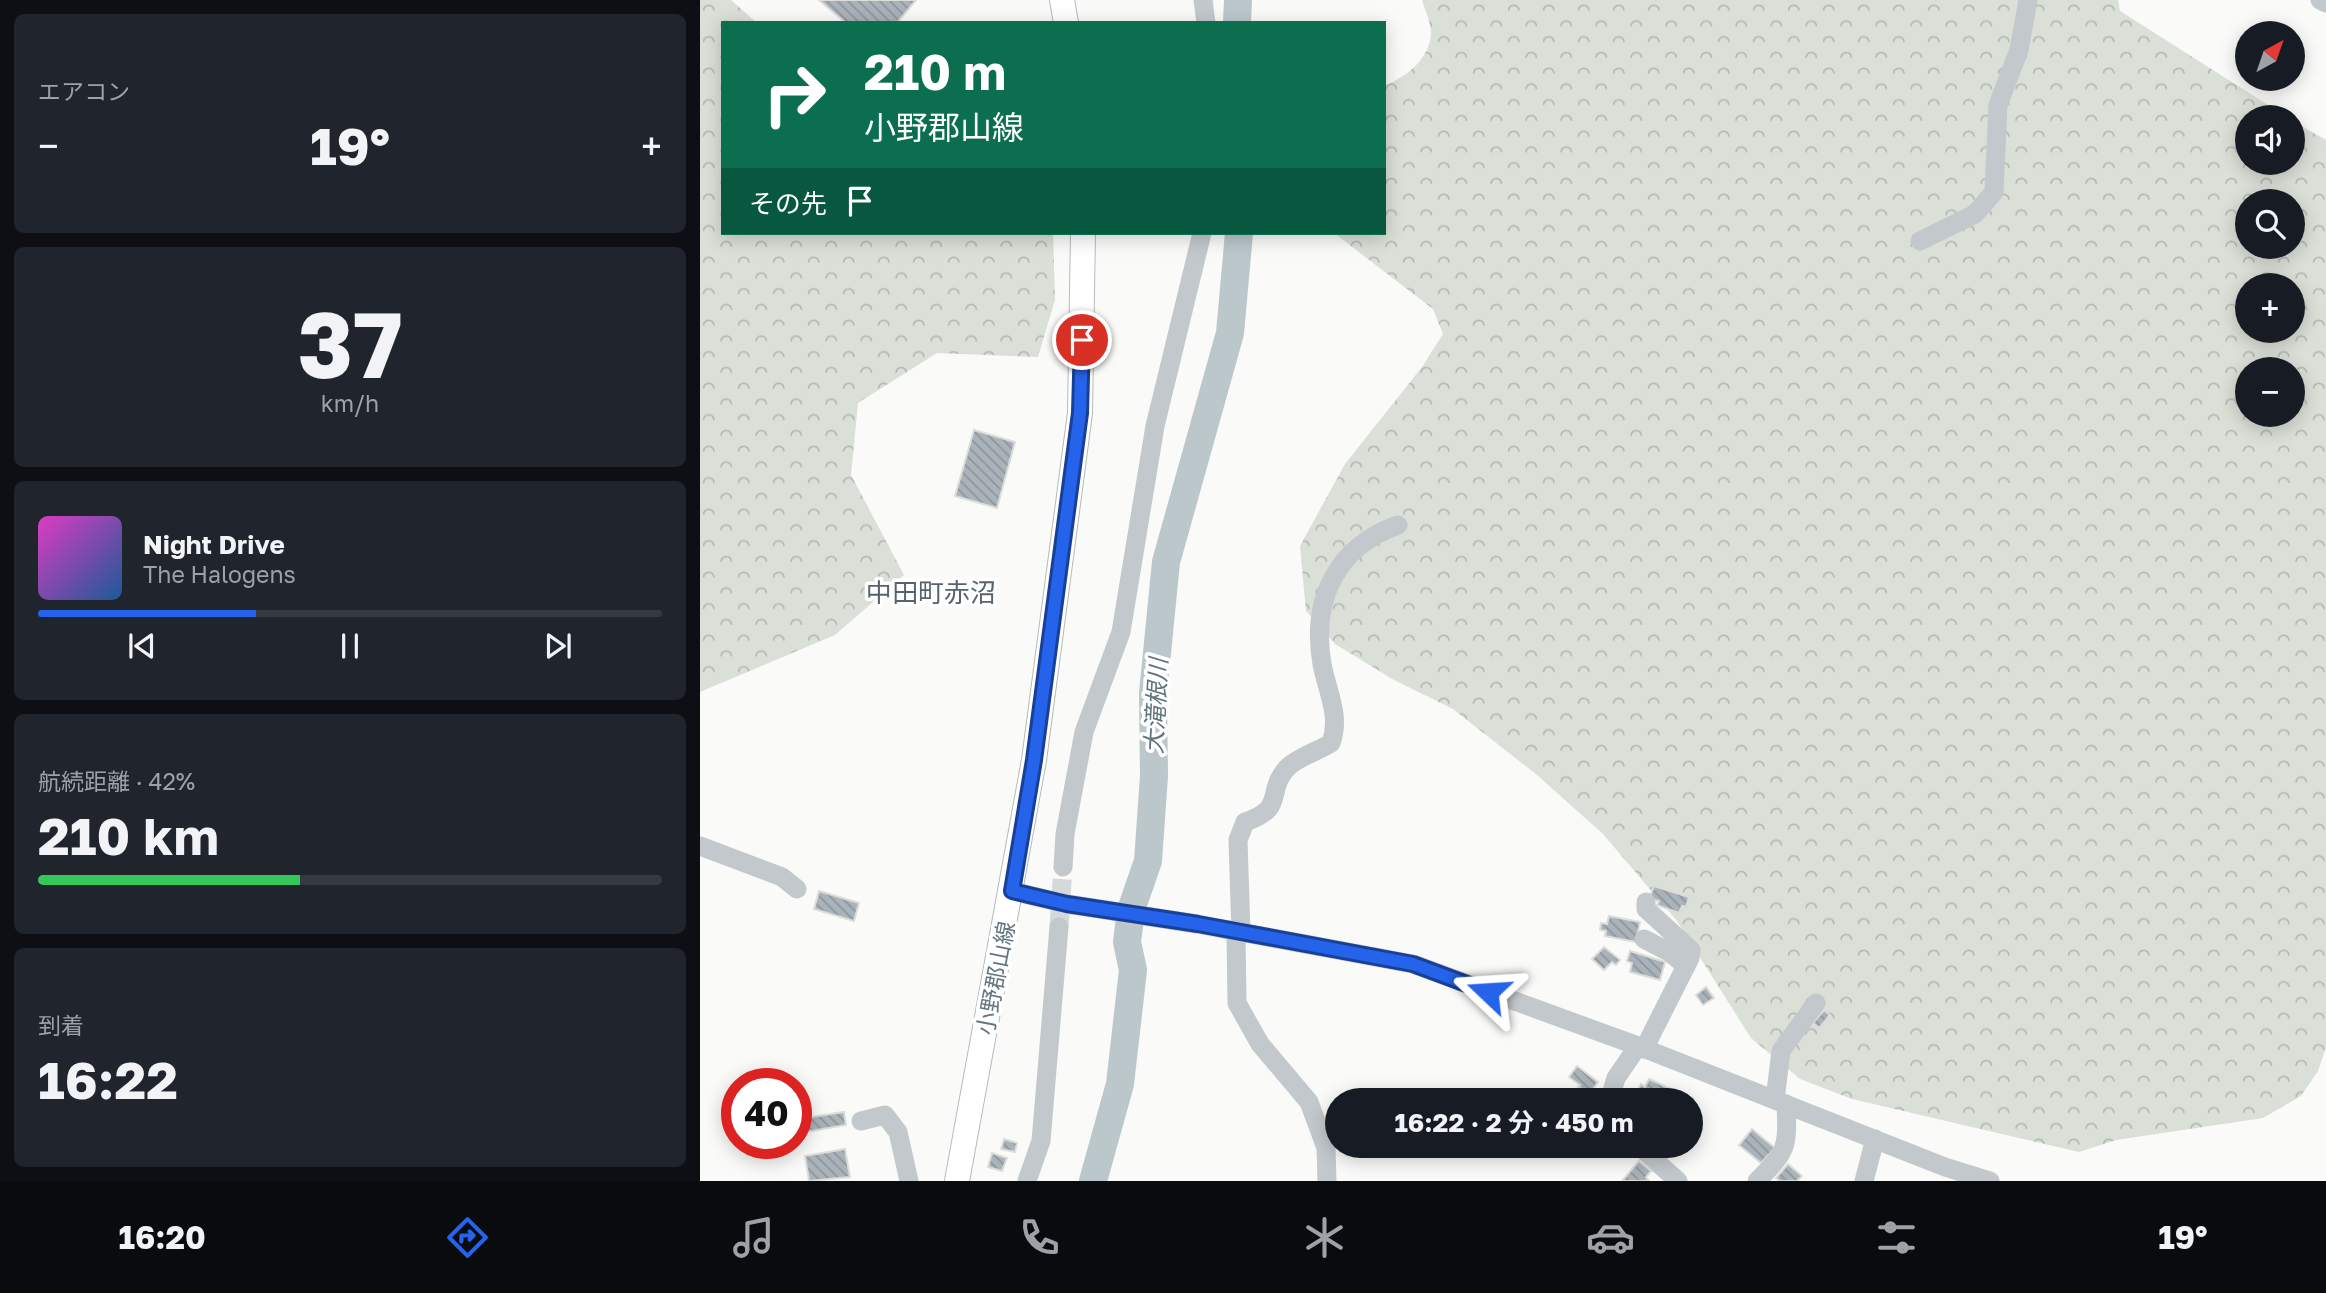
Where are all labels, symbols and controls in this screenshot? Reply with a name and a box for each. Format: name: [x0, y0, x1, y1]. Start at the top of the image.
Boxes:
north arrow: [2235, 21, 2305, 91]
map controls: [2235, 21, 2305, 427]
text: 210 m: [864, 42, 1006, 101]
icon: right: [749, 49, 840, 140]
text: エアコン: [38, 77, 130, 105]
button: sound: [2235, 105, 2305, 175]
text: 小野郡山線: [864, 108, 1024, 146]
text: 19°: [310, 114, 390, 176]
text: −: [38, 123, 59, 168]
text: +: [641, 123, 662, 168]
icon: arrive: [841, 182, 879, 220]
text: その先: [749, 188, 827, 219]
button: search: [2235, 189, 2305, 259]
button: +: [2235, 273, 2305, 343]
text: 37: [297, 289, 403, 398]
pin: [1052, 310, 1112, 370]
icon: arrive: [1063, 321, 1101, 359]
button: −: [2235, 357, 2305, 427]
text: km/h: [321, 389, 379, 417]
text: Night Drive: [143, 529, 285, 560]
text: The Halogens: [143, 560, 296, 588]
district label: 中田町赤沼: [866, 577, 996, 608]
icon: previous: [123, 627, 161, 665]
icon: pause: [331, 627, 369, 665]
icon: next: [539, 627, 577, 665]
water label: 大滝根川: [1138, 654, 1172, 755]
text: 航続距離 · 42%: [38, 767, 195, 795]
text: 210 km: [38, 804, 219, 866]
street label: 小野郡山線: [970, 919, 1020, 1037]
position arrow: [1451, 955, 1525, 1029]
text: 到着: [38, 1011, 84, 1039]
text: 16:22: [38, 1048, 178, 1110]
speed limit sign: 40: [721, 1068, 812, 1159]
text: 16:22 · 2 分 · 450 m: [1394, 1107, 1634, 1138]
icon: directions: [443, 1213, 492, 1262]
icon: music: [729, 1213, 778, 1262]
icon: phone: [1015, 1213, 1064, 1262]
icon: climate: [1300, 1213, 1349, 1262]
icon: car: [1586, 1213, 1635, 1262]
icon: filters: [1872, 1213, 1921, 1262]
text: 16:20: [118, 1218, 206, 1256]
text: 19°: [2158, 1218, 2207, 1256]

